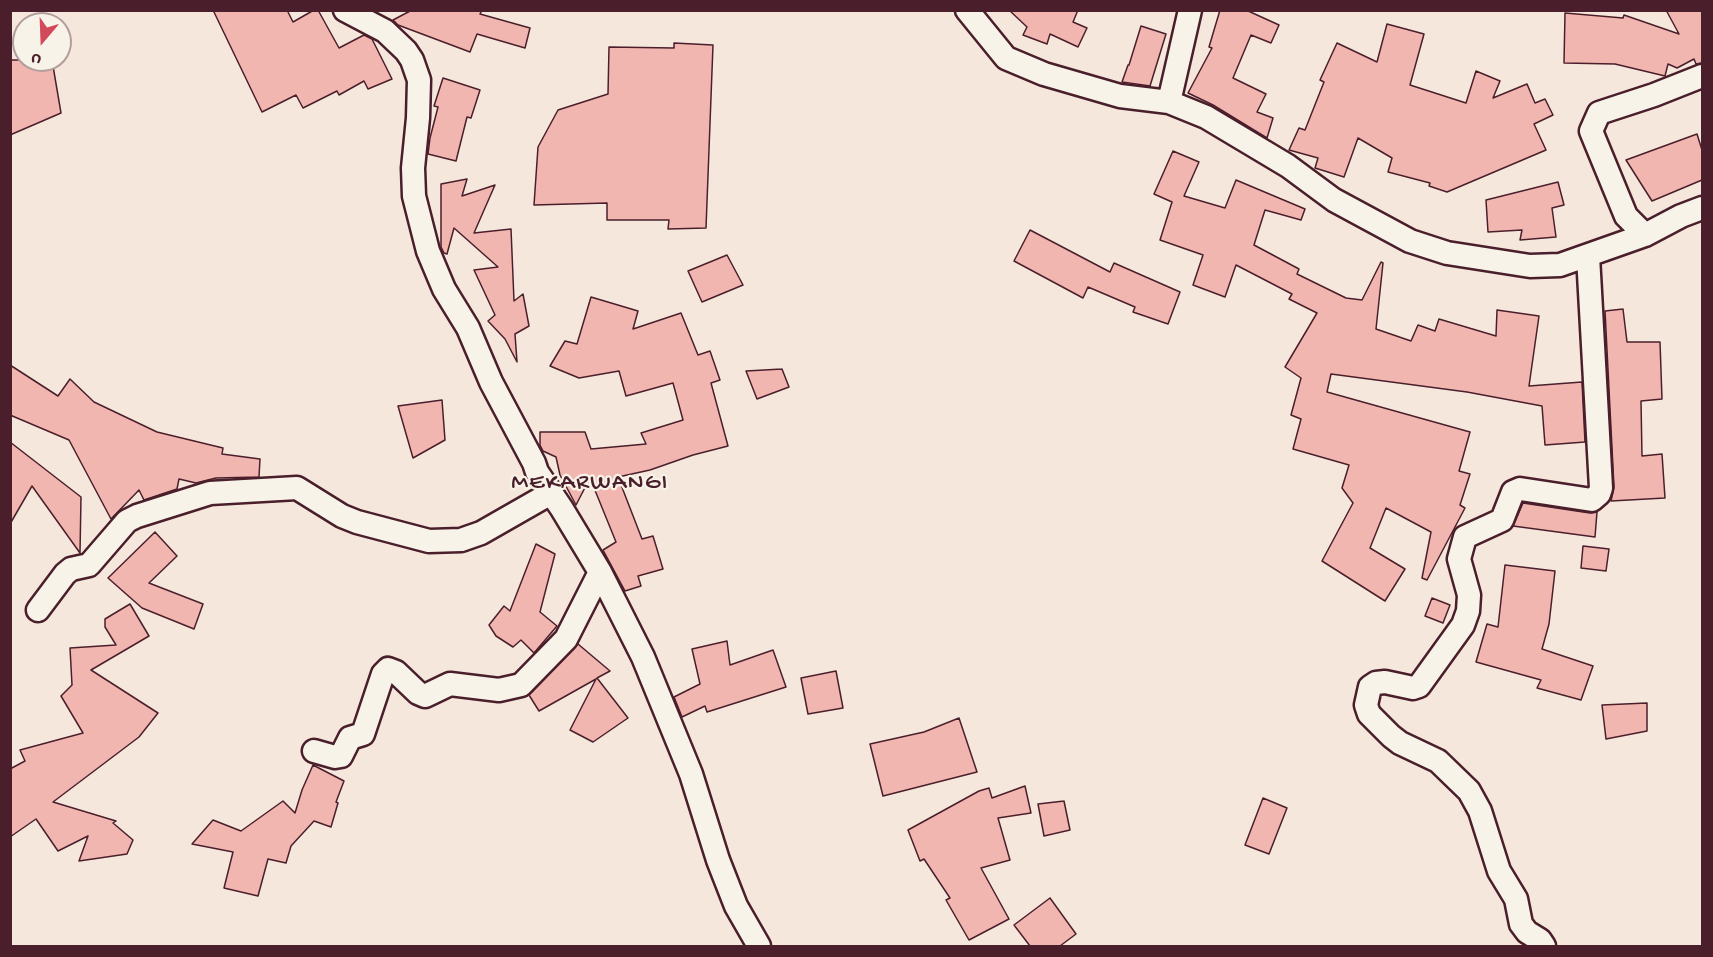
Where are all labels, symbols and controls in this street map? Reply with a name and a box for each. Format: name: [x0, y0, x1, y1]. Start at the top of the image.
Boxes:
north arrow: [12, 12, 72, 72]
text: U: [29, 47, 44, 68]
district label: MEKARWANGI: [511, 470, 669, 498]

